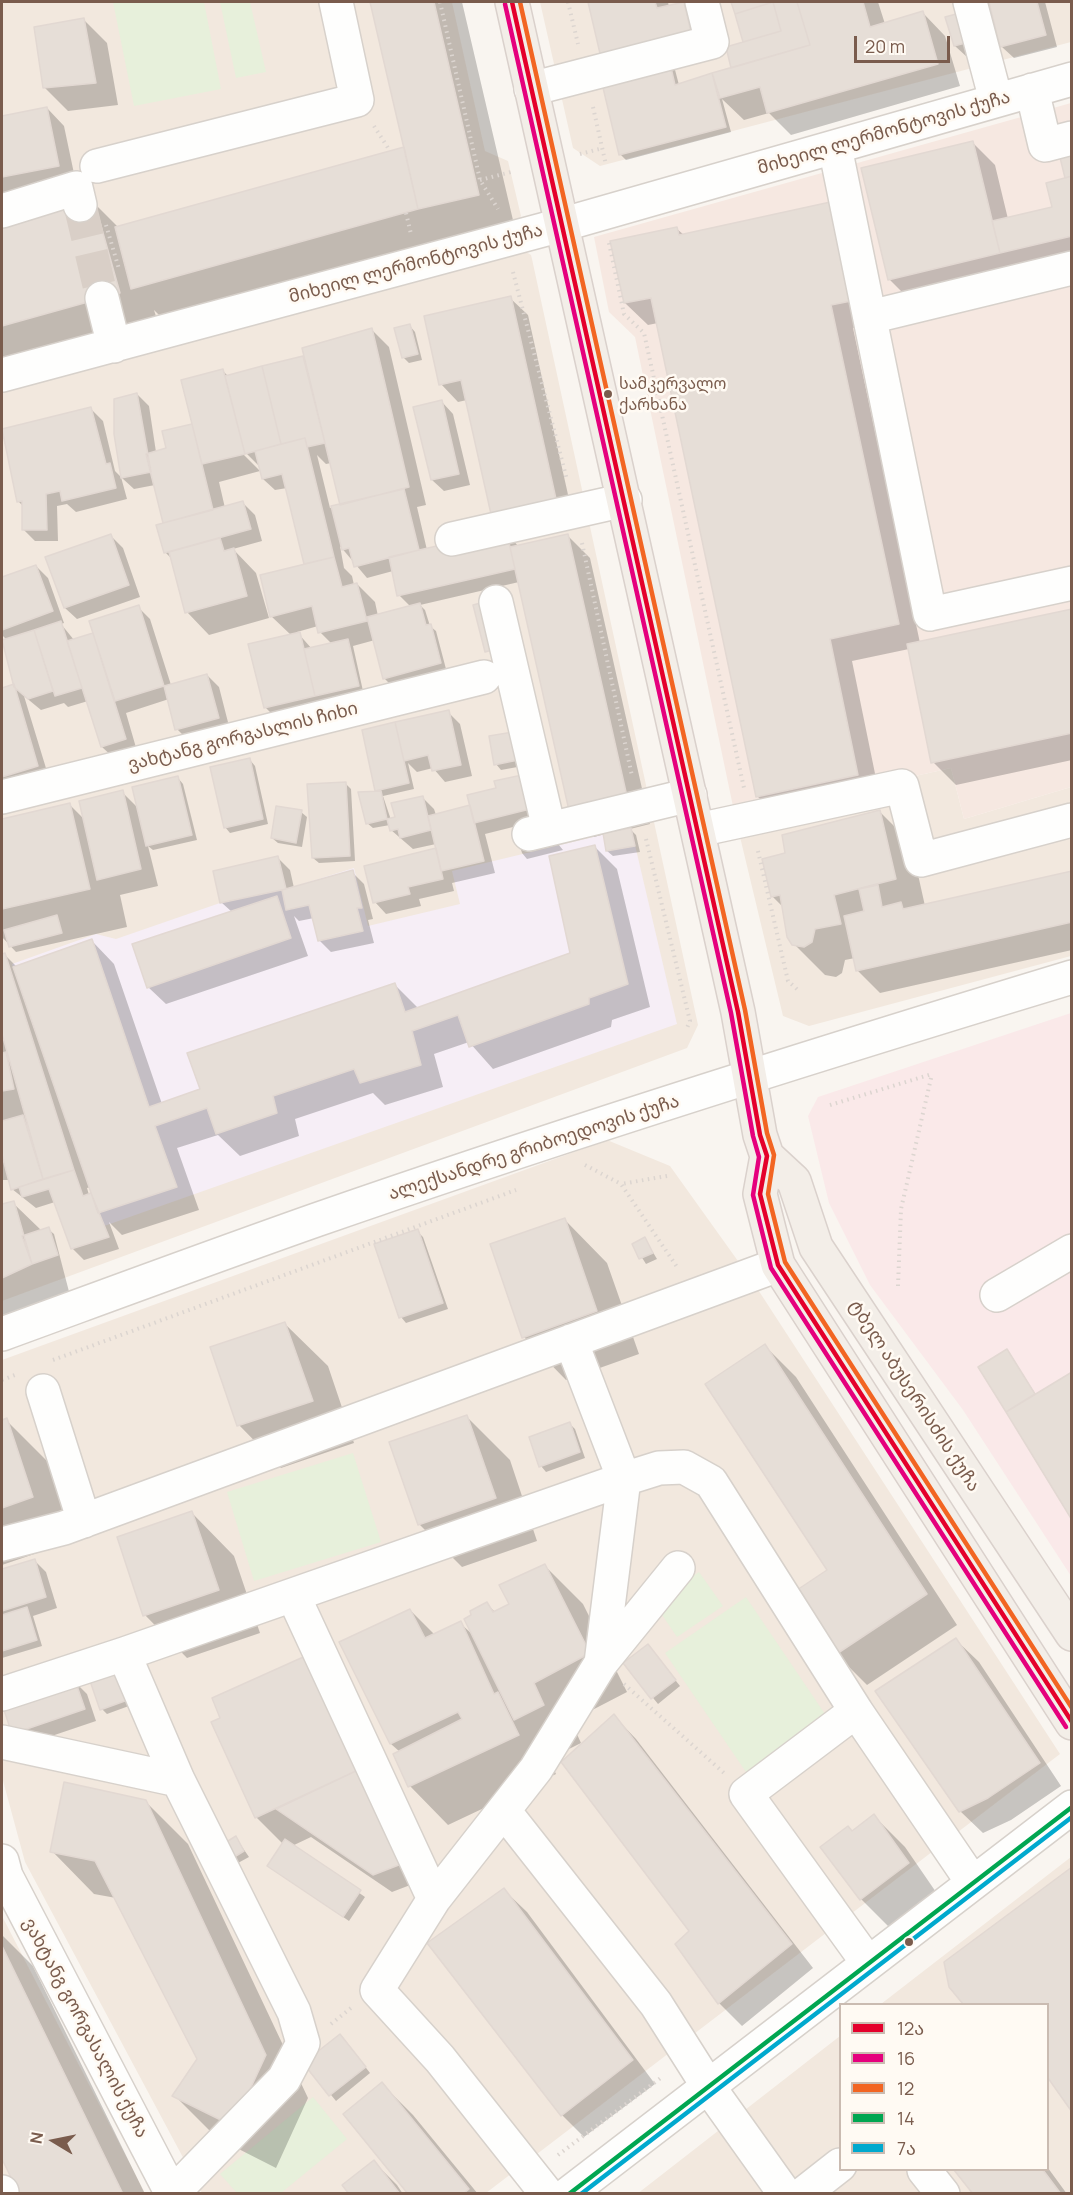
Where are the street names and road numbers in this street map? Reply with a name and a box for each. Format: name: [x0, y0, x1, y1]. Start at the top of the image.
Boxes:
street label: მიხეილ ლერმონტოვის ქუჩა: [755, 87, 1013, 179]
street label: მიხეილ ლერმონტოვის ქუჩა: [287, 220, 545, 308]
street label: ვახტანგ გორგასლის ჩიხი: [126, 698, 360, 776]
street label: ალექსანდრე გრიბოედოვის ქუჩა: [386, 1091, 682, 1205]
street label: ტბელ აბუსერისძის ქუჩა: [844, 1296, 984, 1496]
street label: ვახტანგ გორგასალის ქუჩა: [18, 1914, 152, 2142]

